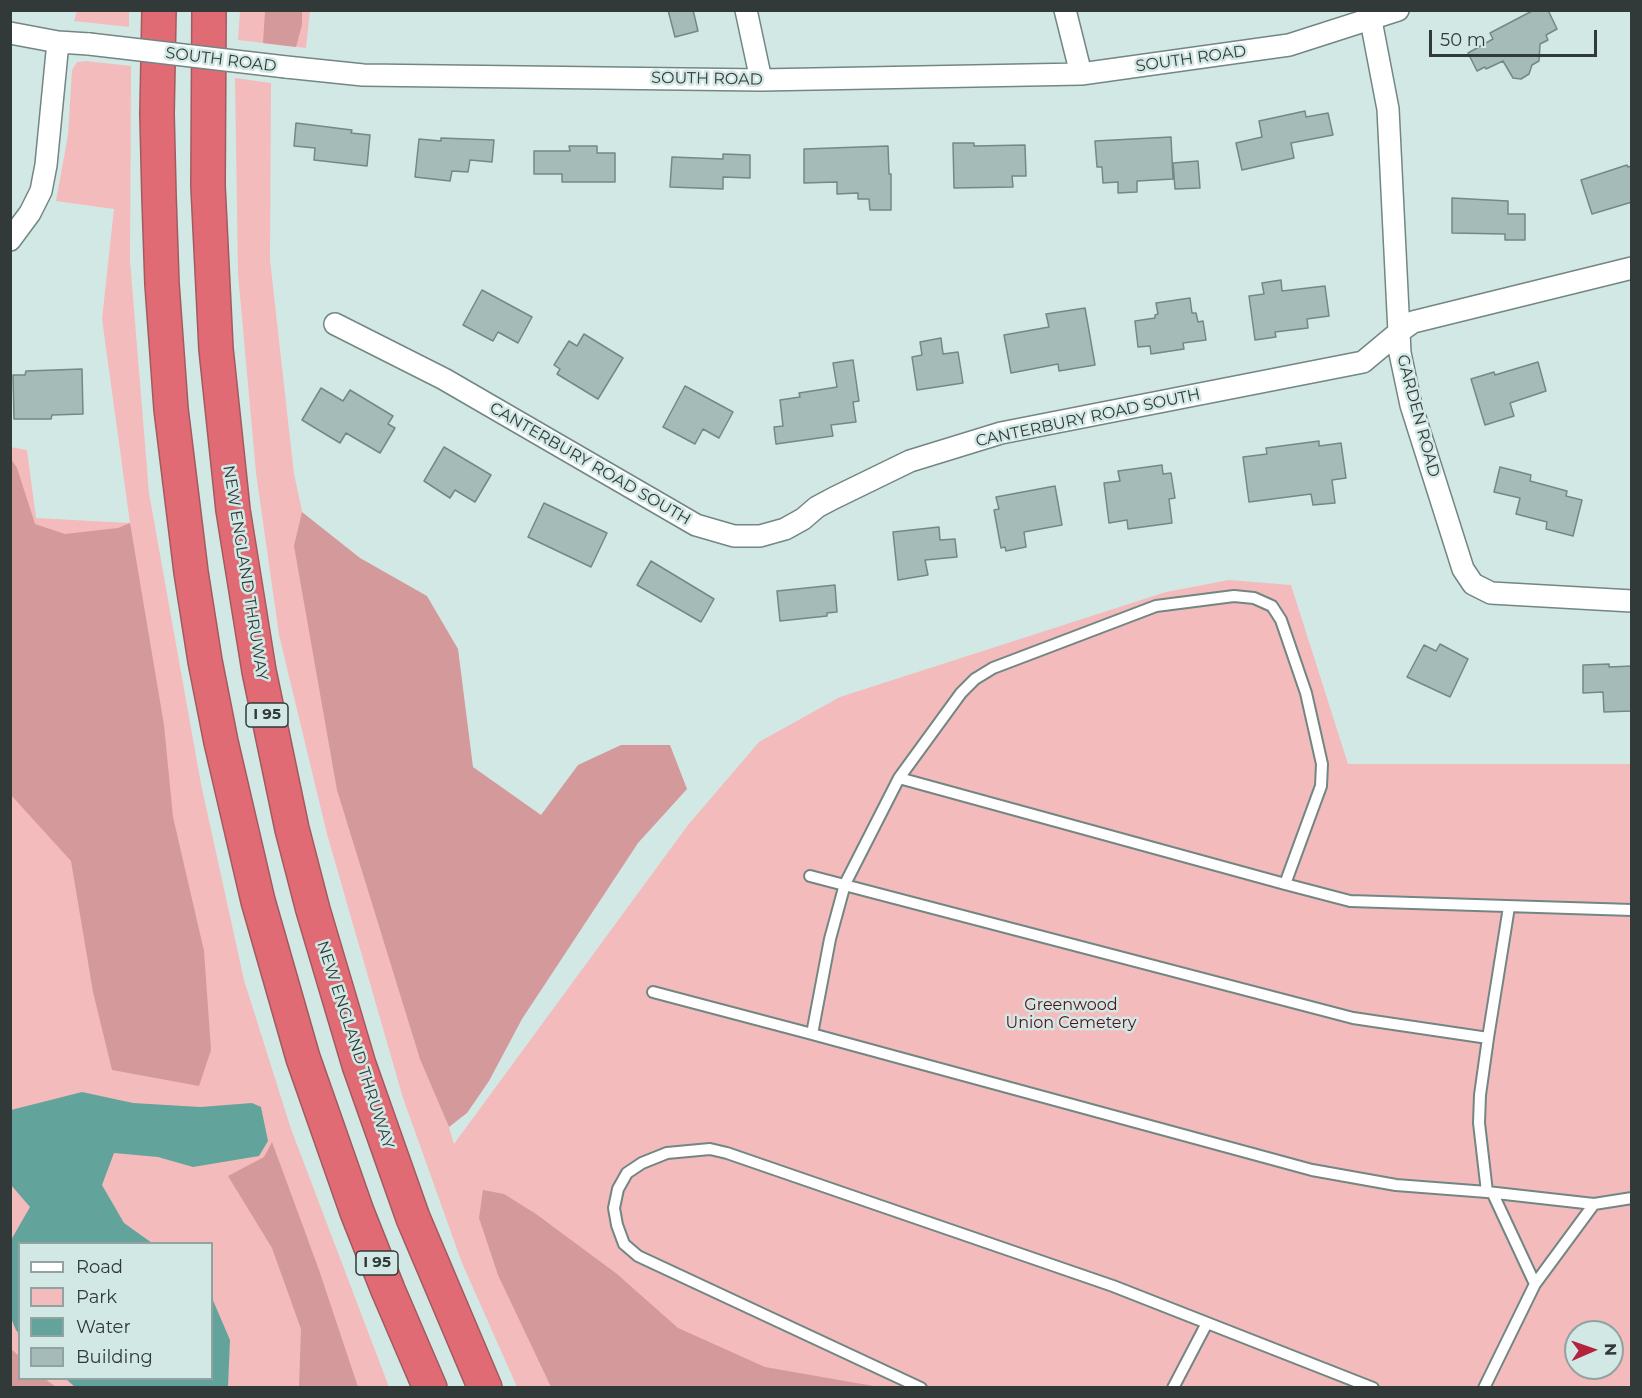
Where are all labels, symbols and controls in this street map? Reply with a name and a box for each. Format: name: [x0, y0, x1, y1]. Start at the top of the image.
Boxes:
scale bar: [1432, 18, 1600, 56]
text: 50 m: [1440, 29, 1486, 51]
street label: SOUTH ROAD: [1134, 42, 1248, 76]
street label: SOUTH ROAD: [164, 44, 278, 76]
street label: SOUTH ROAD: [651, 68, 763, 90]
street label: GARDEN ROAD: [1392, 353, 1444, 479]
street label: CANTERBURY ROAD SOUTH: [974, 385, 1202, 451]
street label: CANTERBURY ROAD SOUTH: [486, 398, 694, 530]
street label: NEW ENGLAND THRUWAY: [219, 464, 271, 682]
road number: I 95: [246, 703, 288, 727]
street label: NEW ENGLAND THRUWAY: [312, 939, 398, 1151]
park label: Greenwood Union Cemetery: [1006, 995, 1136, 1033]
legend: [18, 1242, 213, 1380]
road number: I 95: [356, 1251, 398, 1275]
text: Road: [76, 1256, 123, 1278]
text: Park: [76, 1286, 117, 1308]
text: Water: [76, 1316, 131, 1338]
north arrow: [1564, 1320, 1624, 1380]
text: N: [1601, 1343, 1620, 1356]
text: Building: [76, 1346, 153, 1368]

